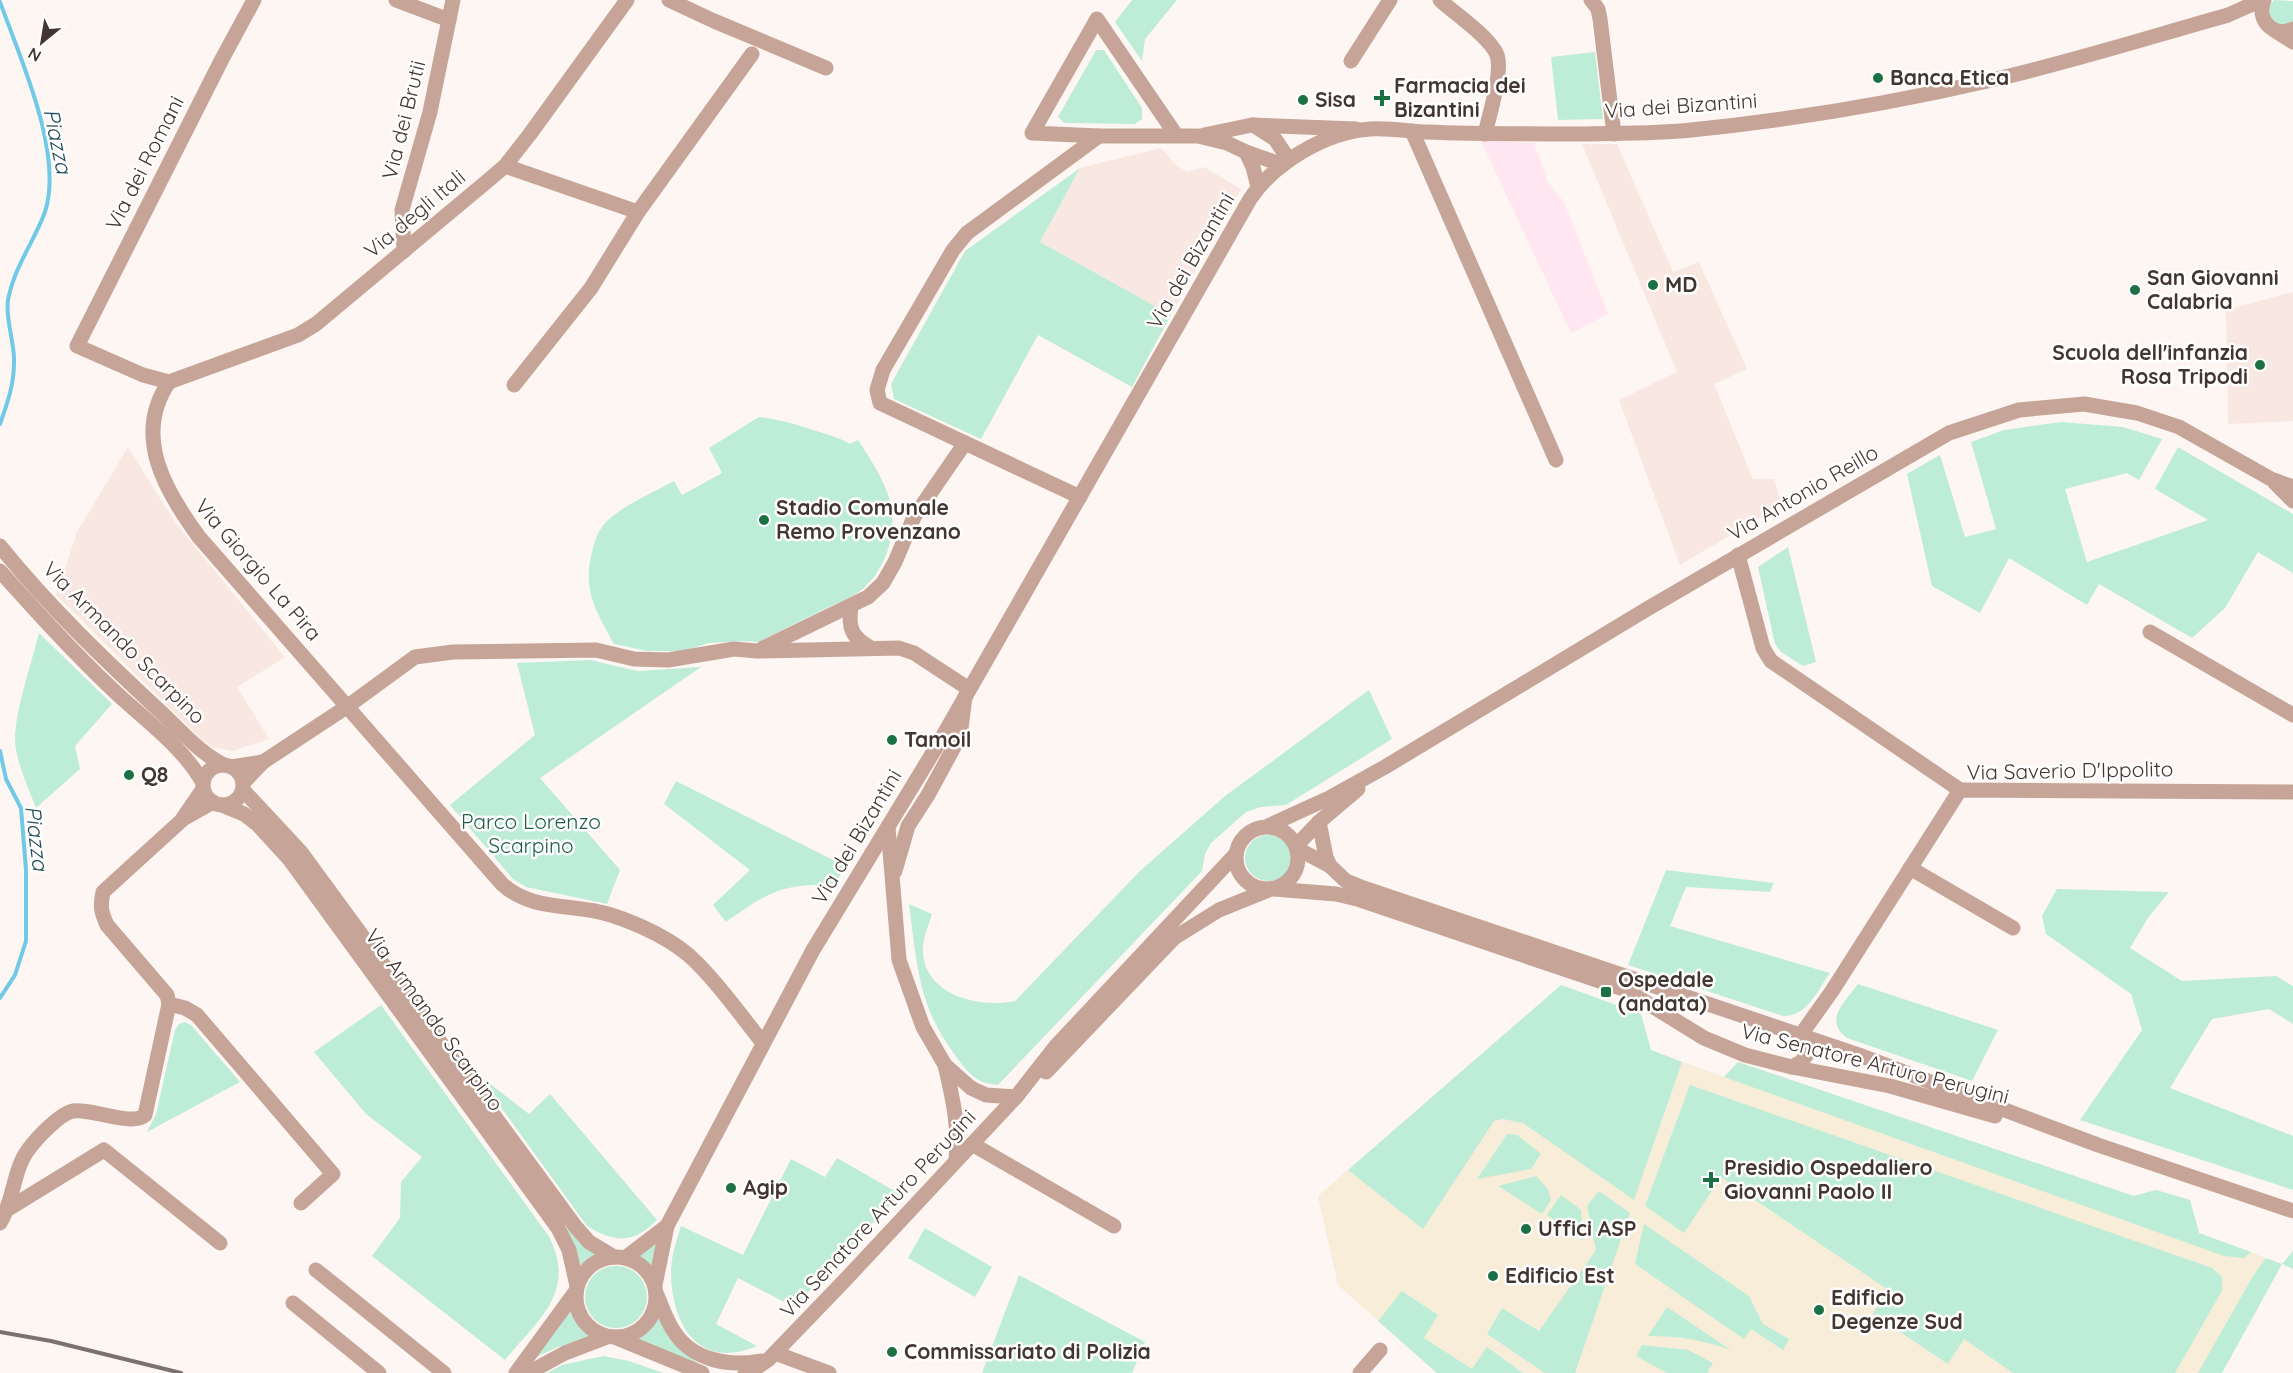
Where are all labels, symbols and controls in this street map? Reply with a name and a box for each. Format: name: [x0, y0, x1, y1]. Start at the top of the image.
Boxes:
north arrow: [12, 12, 72, 72]
text: N: [24, 43, 45, 67]
street label: Via dei Brutii: [376, 58, 430, 182]
place label: Banca Etica: [1890, 64, 2009, 90]
marker: Banca Etica: [1871, 71, 1885, 85]
place label: Farmacia dei Bizantini: [1394, 72, 1526, 122]
place label: Sisa: [1315, 86, 1356, 112]
street label: Via dei Bizantini: [1604, 87, 1758, 123]
street label: Via dei Romani: [99, 91, 189, 234]
marker: Farmacia dei Bizantini: [1375, 91, 1389, 105]
marker: Sisa: [1296, 93, 1310, 107]
water label: Piazza: [37, 106, 79, 178]
street label: Via degli Itali: [359, 163, 470, 263]
street label: Via dei Bizantini: [1141, 188, 1240, 333]
place label: San Giovanni Calabria: [2147, 264, 2279, 314]
place label: MD: [1665, 271, 1697, 297]
marker: MD: [1646, 278, 1660, 292]
marker: San Giovanni Calabria: [2128, 283, 2142, 297]
place label: Scuola dell'infanzia Rosa Tripodi: [2052, 339, 2248, 389]
marker: Scuola dell'infanzia Rosa Tripodi: [2253, 358, 2267, 372]
street label: Via Antonio Reillo: [1722, 438, 1883, 546]
street label: Via Giorgio La Pira: [190, 493, 328, 646]
place label: Stadio Comunale Remo Provenzano: [776, 494, 961, 544]
marker: Stadio Comunale Remo Provenzano: [757, 513, 771, 527]
street label: Via Armando Scarpino: [38, 556, 211, 729]
place label: Tamoil: [904, 726, 971, 752]
marker: Tamoil: [885, 733, 899, 747]
street label: Via Saverio D'Ippolito: [1966, 755, 2174, 785]
place label: Q8: [141, 761, 168, 787]
street label: Via dei Bizantini: [806, 764, 907, 909]
marker: Q8: [122, 768, 136, 782]
water label: Piazza: [19, 804, 55, 874]
park label: Parco Lorenzo Scarpino: [461, 808, 601, 858]
street label: Via Armando Scarpino: [360, 923, 510, 1116]
place label: Ospedale (andata): [1618, 966, 1714, 1016]
marker: Ospedale (andata): [1599, 985, 1613, 999]
street label: Via Senatore Arturo Perugini: [1738, 1017, 2012, 1109]
street label: Via Senatore Arturo Perugini: [774, 1104, 981, 1323]
place label: Presidio Ospedaliero Giovanni Paolo II: [1724, 1154, 1933, 1204]
marker: Presidio Ospedaliero Giovanni Paolo II: [1702, 1171, 1720, 1189]
place label: Agip: [743, 1174, 788, 1200]
marker: Agip: [724, 1181, 738, 1195]
place label: Uffici ASP: [1538, 1215, 1637, 1241]
marker: Uffici ASP: [1519, 1222, 1533, 1236]
place label: Edificio Est: [1505, 1262, 1615, 1288]
marker: Edificio Est: [1486, 1269, 1500, 1283]
place label: Edificio Degenze Sud: [1831, 1284, 1963, 1334]
marker: Edificio Degenze Sud: [1812, 1303, 1826, 1317]
place label: Commissariato di Polizia: [904, 1338, 1151, 1364]
marker: Commissariato di Polizia: [885, 1345, 899, 1359]

